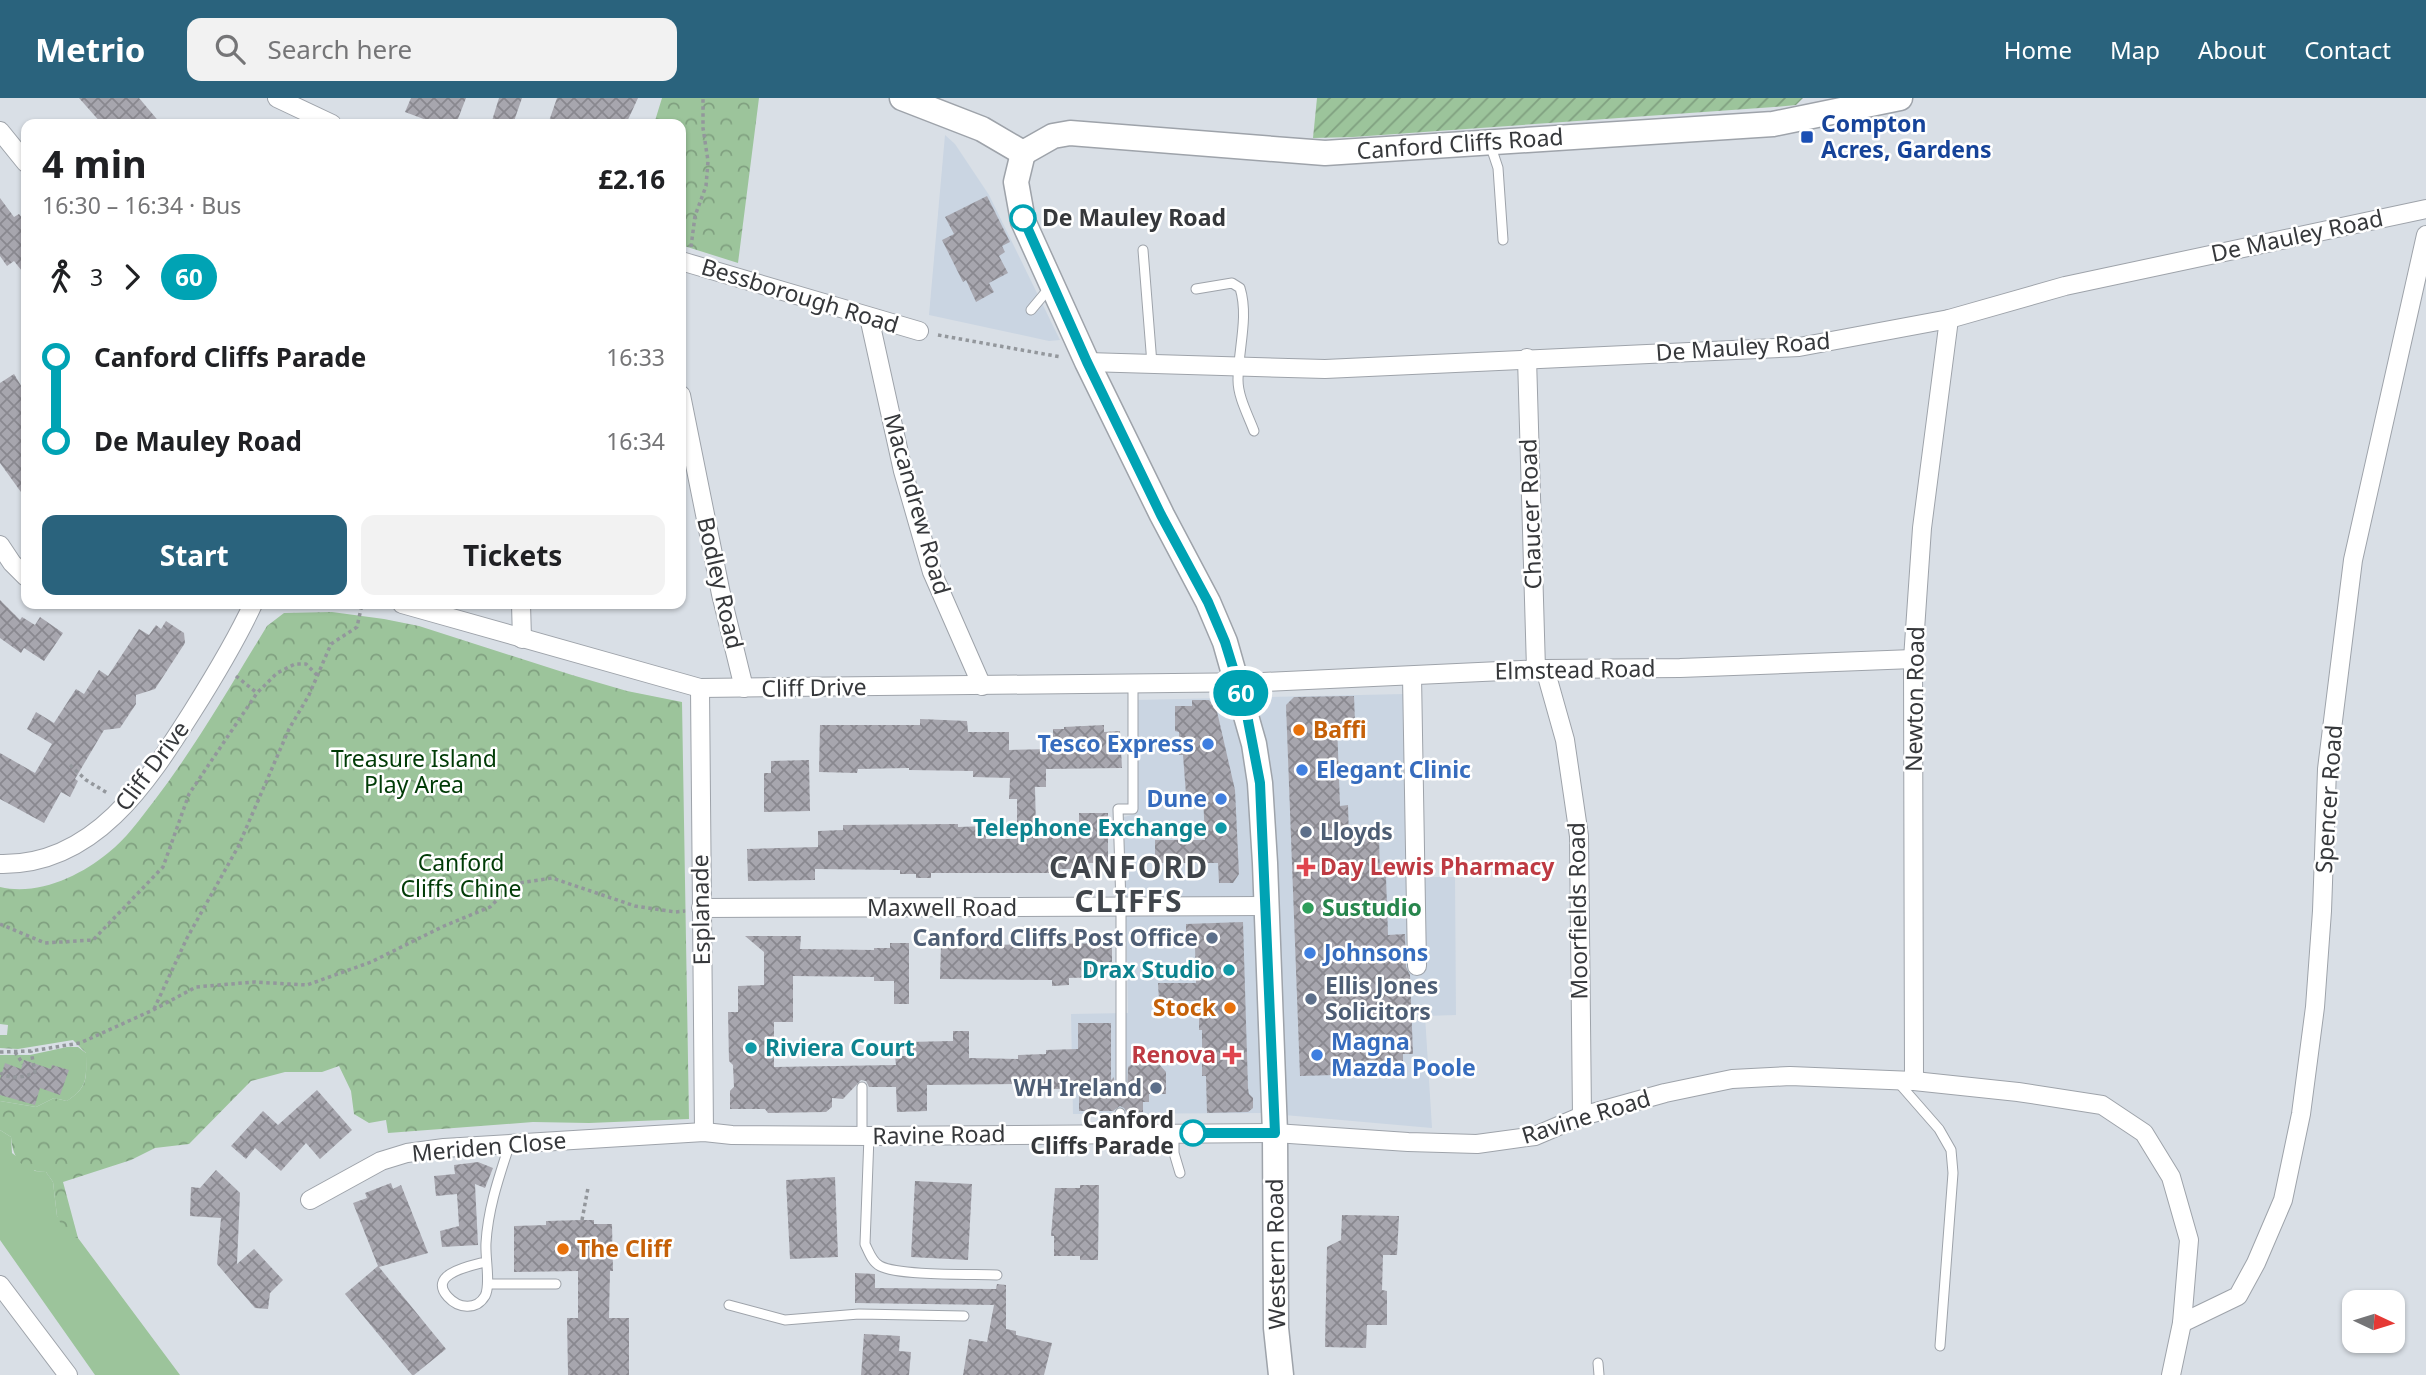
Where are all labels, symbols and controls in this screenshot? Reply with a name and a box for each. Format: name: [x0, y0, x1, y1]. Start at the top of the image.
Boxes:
search box: [187, 18, 677, 81]
text: Metrio: [35, 27, 145, 72]
icon: search: [211, 30, 249, 68]
text: Search here: [267, 31, 412, 67]
text: Home: [2004, 33, 2072, 66]
text: Map: [2110, 33, 2160, 66]
text: About: [2198, 33, 2266, 66]
text: Contact: [2304, 33, 2391, 66]
place label: Compton Acres, Gardens: [1821, 107, 1991, 165]
street label: Canford Cliffs Road: [1355, 120, 1564, 166]
marker: Compton Acres, Gardens: [1799, 129, 1815, 145]
text: 4 min: [42, 137, 147, 189]
text: £2.16: [598, 161, 665, 197]
text: 16:30 – 16:34 · Bus: [42, 189, 241, 221]
place label: De Mauley Road: [1042, 201, 1226, 233]
street label: De Mauley Road: [2208, 201, 2386, 269]
marker: De Mauley Road: [1010, 205, 1036, 231]
street label: Bessborough Road: [698, 250, 903, 340]
icon: walk: [42, 258, 80, 296]
icon: forward: [113, 258, 151, 296]
text: 60: [175, 260, 203, 293]
text: 3: [90, 261, 103, 293]
street label: De Mauley Road: [1654, 324, 1831, 368]
text: Canford Cliffs Parade: [94, 339, 366, 375]
text: 16:33: [606, 341, 665, 373]
street label: Macandrew Road: [877, 409, 959, 598]
text: De Mauley Road: [94, 423, 302, 459]
text: 16:34: [606, 425, 665, 457]
street label: Chaucer Road: [1511, 438, 1549, 590]
street label: Bodley Road: [690, 514, 752, 652]
button: Start: [42, 515, 347, 595]
button: Tickets: [361, 515, 665, 595]
street label: Newton Road: [1897, 626, 1931, 772]
street label: Elmstead Road: [1494, 652, 1656, 686]
street label: Cliff Drive: [761, 670, 867, 704]
line badge: 60: [1210, 670, 1272, 716]
text: 60: [1227, 676, 1255, 709]
place label: Baffi: [1313, 713, 1367, 745]
street label: Cliff Drive: [107, 714, 196, 817]
marker: Baffi: [1291, 722, 1307, 738]
street label: Spencer Road: [2307, 724, 2349, 874]
place label: Tesco Express: [1037, 727, 1194, 759]
marker: Tesco Express: [1200, 736, 1216, 752]
park label: Treasure Island Play Area: [331, 742, 497, 800]
place label: Elegant Clinic: [1316, 753, 1471, 785]
marker: Elegant Clinic: [1294, 762, 1310, 778]
place label: Dune: [1147, 782, 1207, 814]
marker: Dune: [1213, 791, 1229, 807]
place label: Telephone Exchange: [973, 811, 1207, 843]
place label: Lloyds: [1320, 815, 1393, 847]
marker: Telephone Exchange: [1213, 820, 1229, 836]
street label: Moorfields Road: [1559, 822, 1595, 1000]
marker: Lloyds: [1298, 824, 1314, 840]
park label: Canford Cliffs Chine: [400, 846, 522, 904]
district label: CANFORD CLIFFS: [1049, 846, 1209, 921]
place label: Day Lewis Pharmacy: [1320, 850, 1555, 882]
street label: Esplanade: [683, 854, 717, 966]
marker: Day Lewis Pharmacy: [1298, 859, 1314, 875]
street label: Maxwell Road: [867, 891, 1017, 923]
place label: Sustudio: [1322, 891, 1422, 923]
marker: Sustudio: [1300, 900, 1316, 916]
place label: Canford Cliffs Post Office: [913, 921, 1198, 953]
marker: Canford Cliffs Post Office: [1204, 930, 1220, 946]
place label: Johnsons: [1322, 936, 1428, 968]
marker: Johnsons: [1302, 945, 1318, 961]
place label: Drax Studio: [1082, 953, 1215, 985]
marker: Drax Studio: [1221, 962, 1237, 978]
place label: Ellis Jones Solicitors: [1325, 969, 1438, 1027]
place label: Stock: [1153, 991, 1217, 1023]
marker: Ellis Jones Solicitors: [1303, 991, 1319, 1007]
marker: Stock: [1222, 1000, 1238, 1016]
place label: Magna Mazda Poole: [1331, 1025, 1476, 1083]
place label: Riviera Court: [765, 1031, 915, 1063]
place label: Renova: [1131, 1038, 1216, 1070]
marker: Riviera Court: [743, 1040, 759, 1056]
marker: Renova: [1222, 1045, 1242, 1065]
marker: Magna Mazda Poole: [1309, 1047, 1325, 1063]
place label: WH Ireland: [1014, 1071, 1142, 1103]
marker: WH Ireland: [1148, 1080, 1164, 1096]
street label: Ravine Road: [1517, 1081, 1654, 1151]
place label: Canford Cliffs Parade: [1030, 1103, 1174, 1161]
street label: Ravine Road: [872, 1117, 1006, 1151]
marker: Canford Cliffs Parade: [1180, 1120, 1206, 1146]
street label: Meriden Close: [410, 1123, 567, 1169]
street label: Western Road: [1258, 1178, 1292, 1330]
place label: The Cliff: [577, 1232, 672, 1264]
marker: The Cliff: [555, 1241, 571, 1257]
north arrow: [2342, 1290, 2404, 1353]
map controls: [2342, 1290, 2405, 1353]

